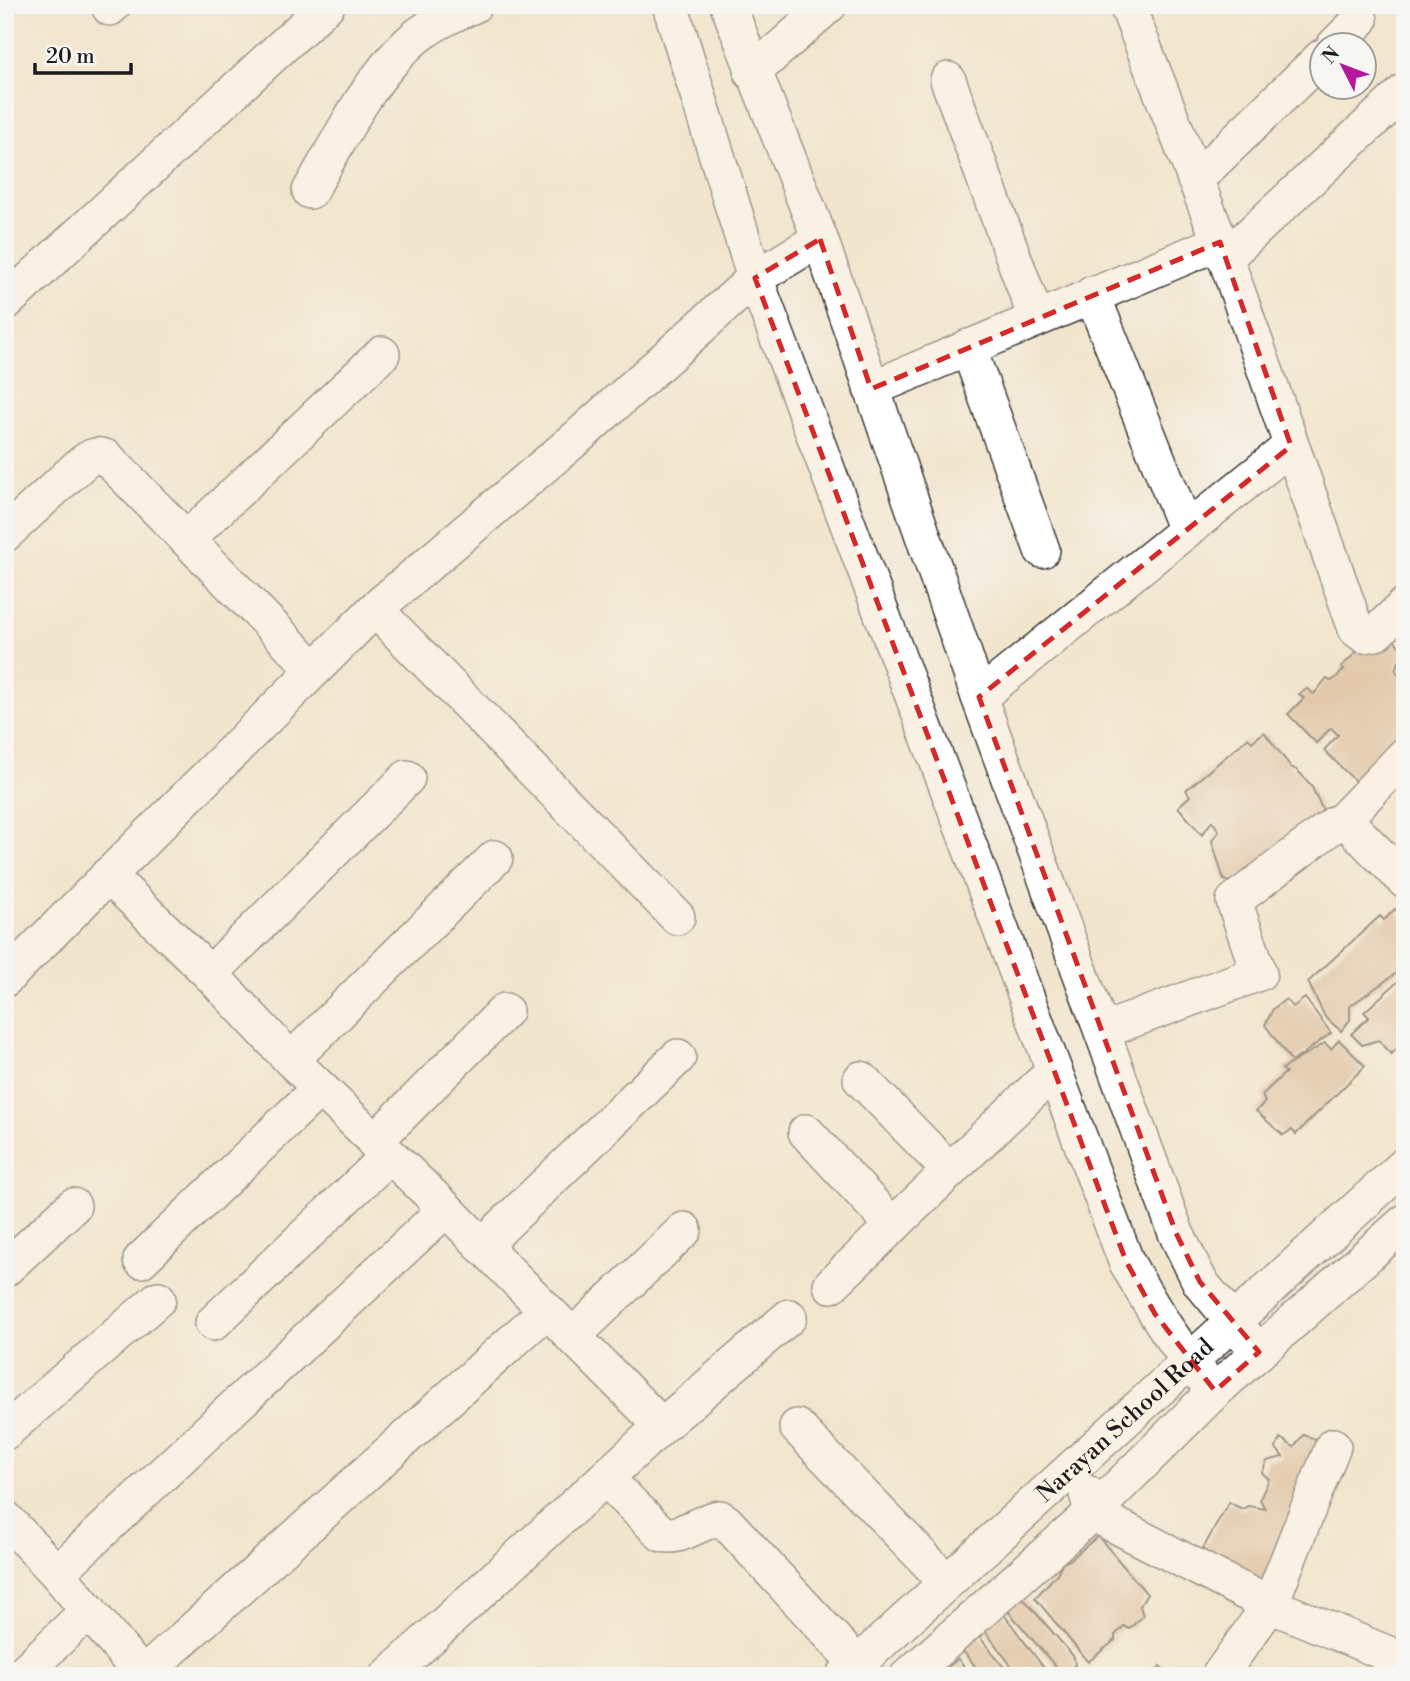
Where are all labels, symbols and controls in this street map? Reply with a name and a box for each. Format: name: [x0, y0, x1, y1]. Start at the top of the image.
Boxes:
scale bar: [35, 32, 131, 76]
north arrow: [1308, 32, 1378, 102]
text: N: [1317, 42, 1345, 69]
text: 20 m: [46, 44, 95, 70]
street label: Narayan School Road: [1031, 1332, 1221, 1509]

